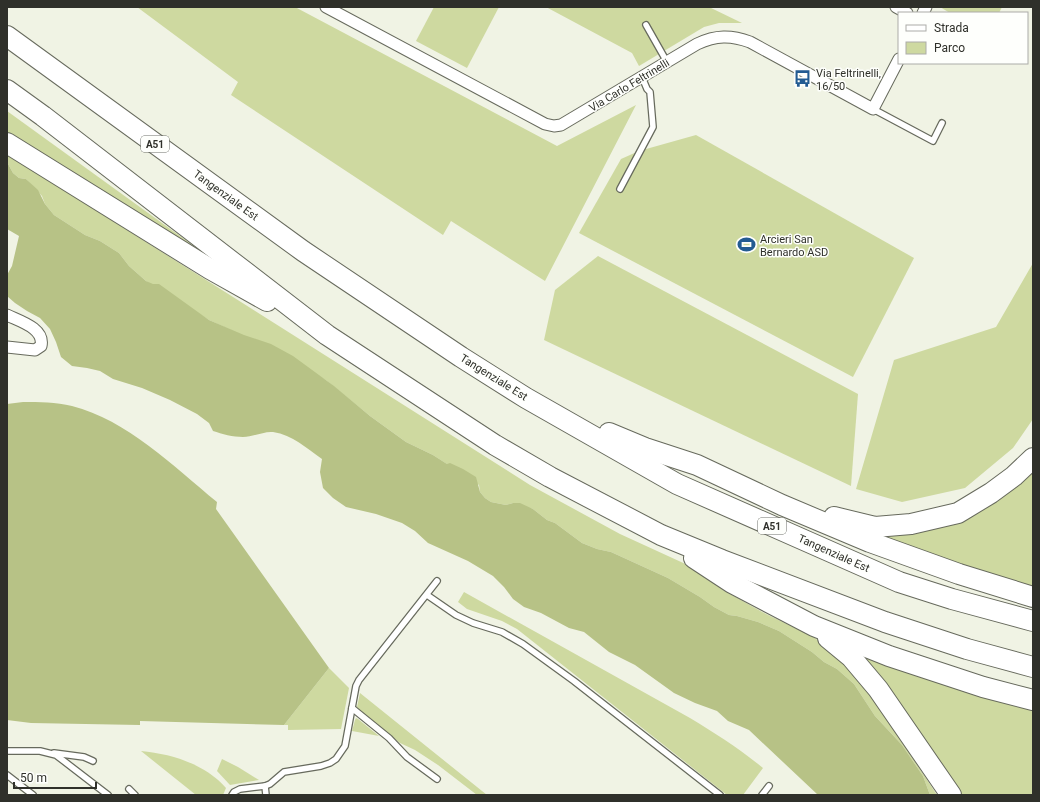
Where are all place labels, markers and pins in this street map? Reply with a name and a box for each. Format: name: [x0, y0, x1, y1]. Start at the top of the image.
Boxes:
place label: Via Feltrinelli, 16/50: [816, 67, 881, 93]
bus stop icon: Via Feltrinelli, 16/50: [793, 69, 813, 89]
place label: Arcieri San Bernardo ASD: [760, 233, 828, 259]
sports icon: Arcieri San Bernardo ASD: [737, 235, 757, 255]

